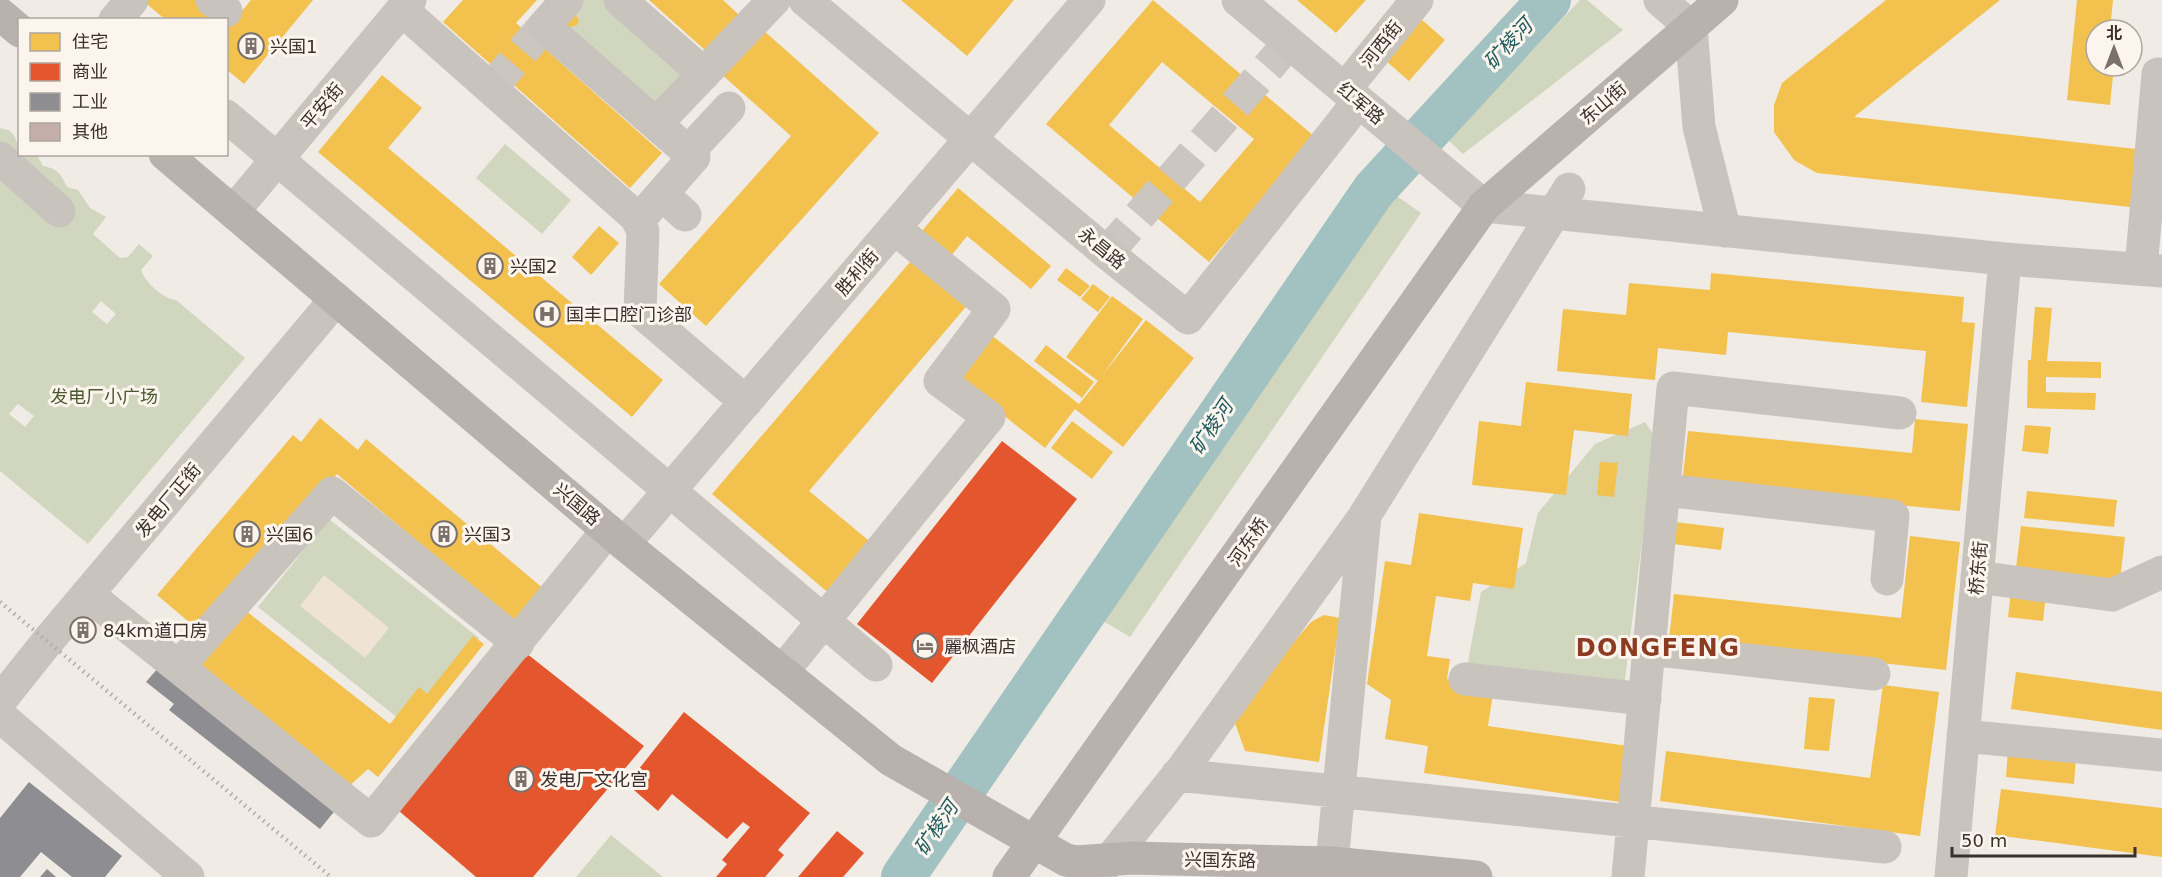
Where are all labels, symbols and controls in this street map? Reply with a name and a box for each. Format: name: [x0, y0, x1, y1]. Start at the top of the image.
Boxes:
water label: 矿棱河: [1479, 11, 1540, 74]
street label: 河西街: [1356, 16, 1406, 72]
legend: [18, 18, 228, 156]
north arrow: [2084, 18, 2144, 78]
text: 北: [2106, 24, 2122, 43]
text: 住宅: [72, 31, 108, 52]
building icon: 兴国1: [236, 31, 266, 61]
place label: 兴国1: [270, 36, 317, 57]
text: 商业: [72, 61, 108, 82]
street label: 东山街: [1576, 77, 1630, 129]
street label: 红军路: [1334, 78, 1388, 128]
street label: 平安街: [297, 79, 347, 133]
text: 工业: [72, 91, 108, 112]
text: 其他: [72, 121, 108, 142]
street label: 永昌路: [1074, 223, 1130, 273]
street label: 胜利街: [831, 245, 883, 299]
building icon: 兴国2: [475, 251, 505, 281]
place label: 兴国2: [510, 256, 557, 277]
hospital icon: 国丰口腔门诊部: [532, 299, 562, 329]
place label: 国丰口腔门诊部: [566, 304, 692, 325]
park label: 发电厂小广场: [50, 386, 158, 407]
water label: 矿棱河: [1184, 392, 1240, 459]
street label: 发电厂正街: [131, 459, 205, 541]
street label: 兴国路: [550, 479, 604, 529]
street label: 河东桥: [1224, 514, 1272, 570]
building icon: 兴国6: [232, 519, 262, 549]
building icon: 兴国3: [429, 519, 459, 549]
place label: 兴国6: [266, 524, 313, 545]
place label: 兴国3: [464, 524, 511, 545]
street label: 桥东街: [1965, 540, 1991, 596]
building icon: 84km道口房: [68, 615, 98, 645]
place label: 84km道口房: [103, 620, 208, 641]
hotel icon: 麗枫酒店: [910, 631, 940, 661]
district label: DONGFENG: [1576, 634, 1740, 662]
place label: 麗枫酒店: [944, 636, 1016, 657]
building icon: 发电厂文化宫: [506, 764, 536, 794]
place label: 发电厂文化宫: [540, 769, 648, 790]
water label: 矿棱河: [909, 793, 965, 860]
scale bar: [1952, 820, 2135, 858]
text: 50 m: [1961, 830, 2007, 851]
street label: 兴国东路: [1184, 849, 1256, 871]

